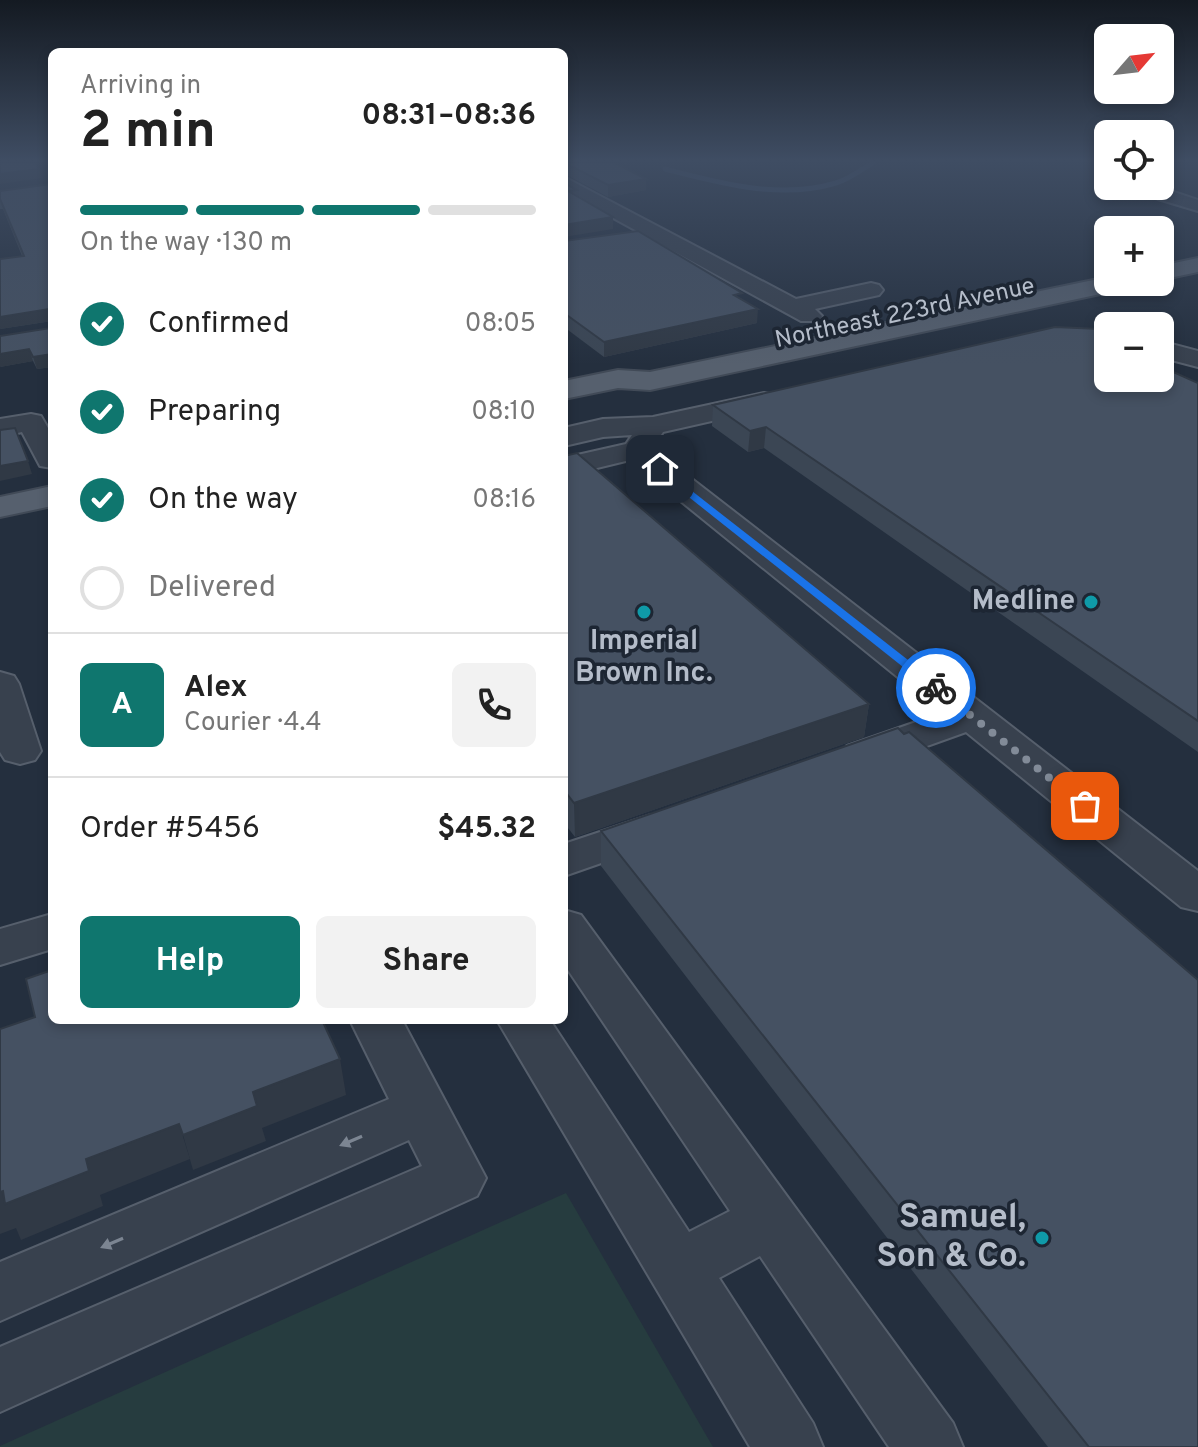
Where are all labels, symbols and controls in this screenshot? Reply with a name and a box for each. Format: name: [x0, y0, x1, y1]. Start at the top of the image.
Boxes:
north arrow: [1094, 24, 1174, 104]
map controls: [1094, 24, 1174, 392]
text: Arriving in: [80, 70, 201, 103]
text: 08:31–08:36: [362, 98, 536, 135]
text: 2 min: [80, 100, 216, 166]
button: locate: [1094, 120, 1174, 200]
button: +: [1094, 216, 1174, 296]
text: On the way · 130 m: [80, 227, 292, 260]
street label: Northeast 223rd Avenue: [772, 272, 1038, 356]
icon: check: [80, 302, 124, 346]
text: Confirmed: [148, 306, 290, 343]
text: 08:05: [465, 308, 536, 341]
button: −: [1094, 312, 1174, 392]
icon: check: [80, 390, 124, 434]
text: Preparing: [148, 394, 281, 431]
text: 08:10: [471, 396, 536, 429]
pin: [626, 435, 694, 503]
icon: home: [638, 447, 682, 491]
icon: check: [80, 478, 124, 522]
text: On the way: [148, 482, 298, 519]
text: 08:16: [472, 484, 536, 517]
text: Delivered: [148, 570, 276, 607]
place label: Medline: [972, 584, 1075, 620]
marker: Medline: [1082, 593, 1100, 611]
marker: Imperial Brown Inc.: [635, 603, 653, 621]
place label: Imperial Brown Inc.: [575, 624, 713, 692]
courier: [896, 648, 976, 728]
button: phone: [452, 663, 536, 747]
icon: bike: [914, 666, 958, 710]
text: Alex: [184, 670, 248, 707]
text: A: [111, 687, 133, 724]
text: Courier · 4.4: [184, 707, 322, 740]
pin: [1051, 772, 1119, 840]
icon: bag: [1063, 784, 1107, 828]
text: Order #5456: [80, 811, 260, 848]
text: $45.32: [437, 811, 536, 848]
button: Help: [80, 916, 300, 1008]
button: Share: [316, 916, 536, 1008]
one-way arrow: [339, 1134, 363, 1147]
place label: Samuel, Son & Co.: [877, 1197, 1026, 1279]
marker: Samuel, Son & Co.: [1033, 1229, 1051, 1247]
one-way arrow: [100, 1237, 124, 1250]

